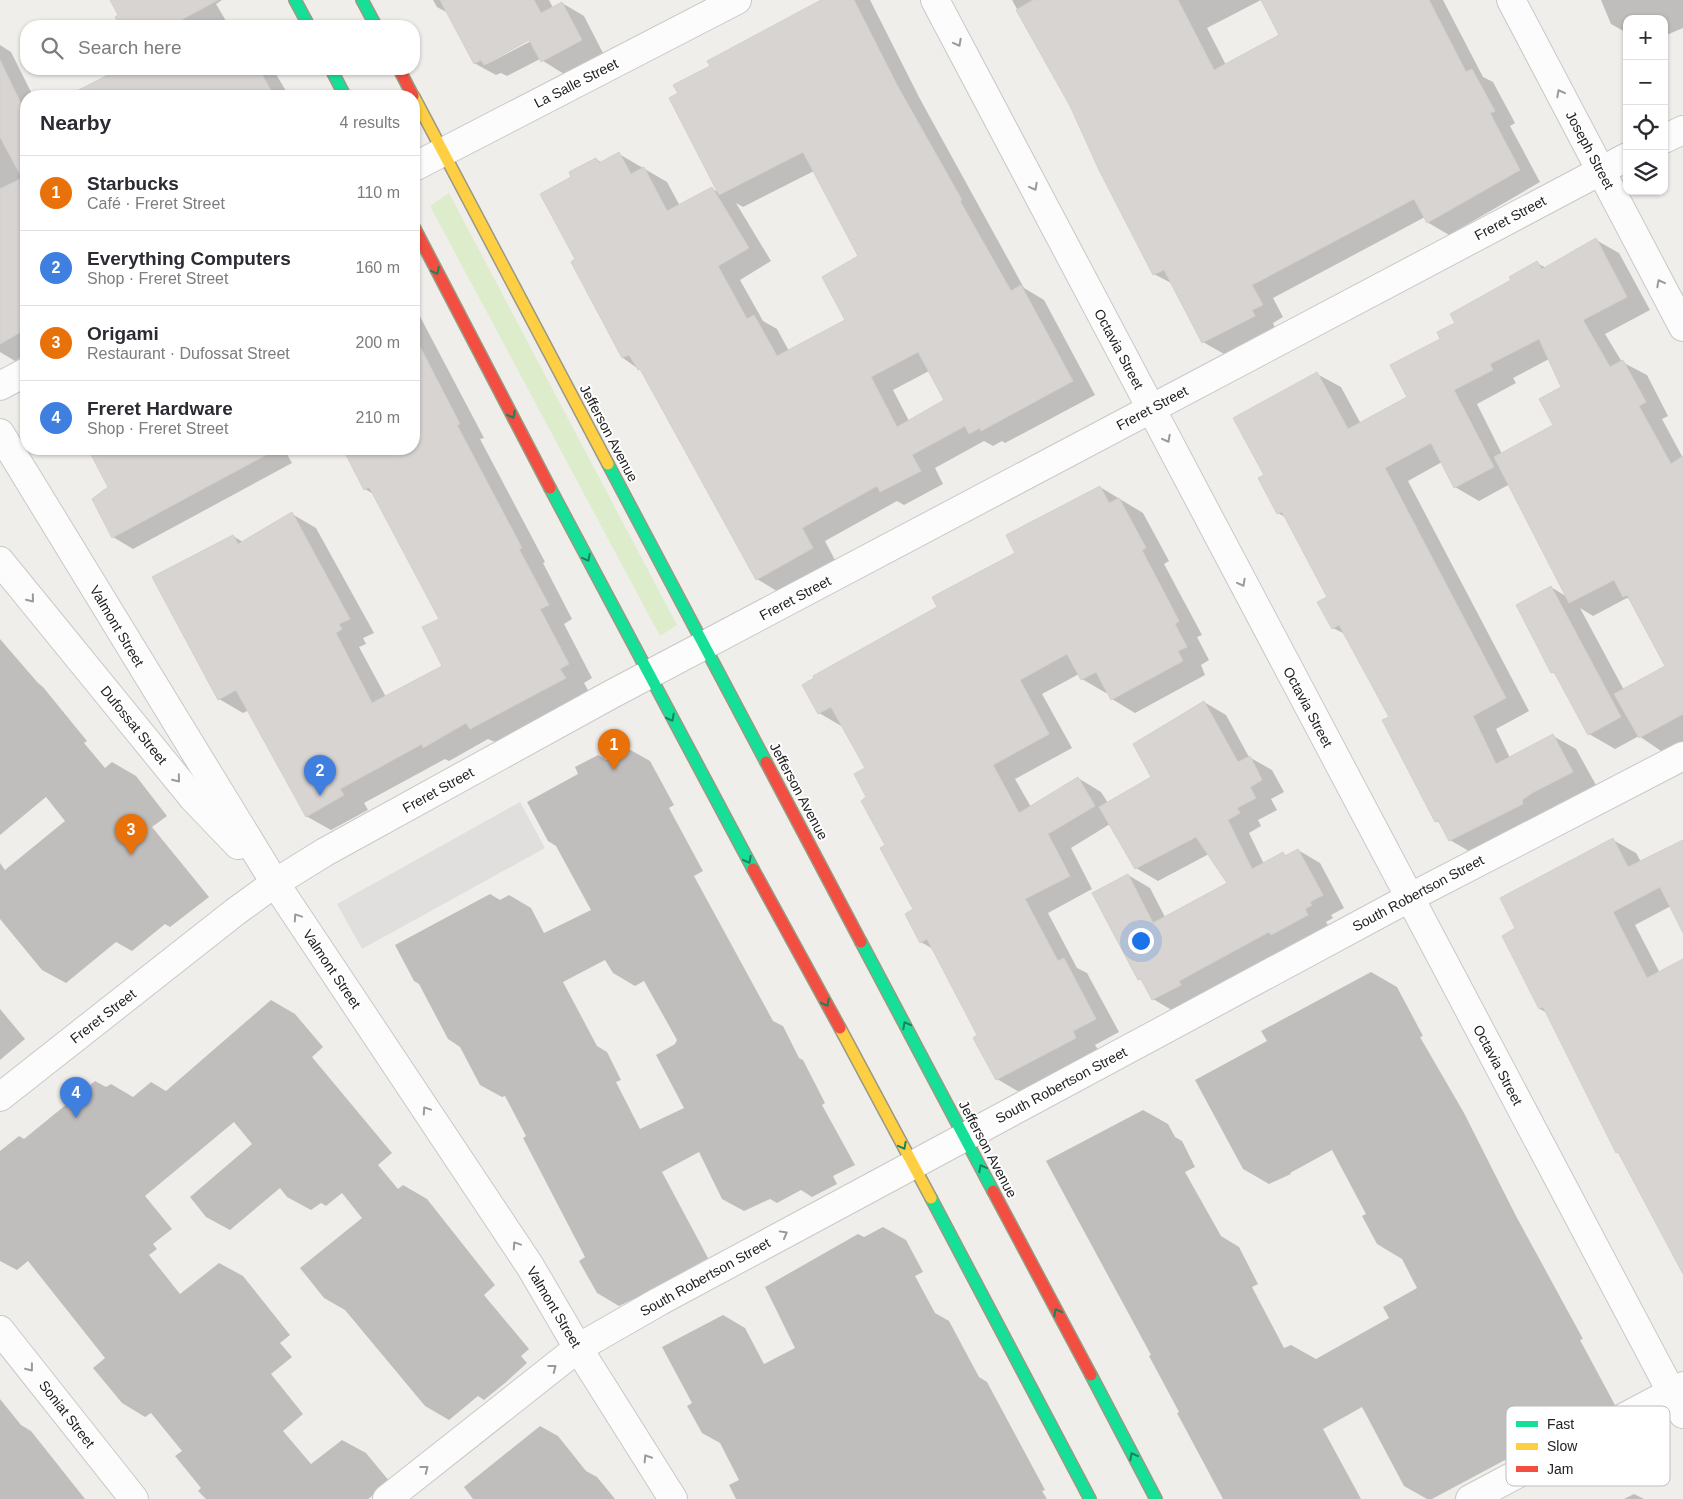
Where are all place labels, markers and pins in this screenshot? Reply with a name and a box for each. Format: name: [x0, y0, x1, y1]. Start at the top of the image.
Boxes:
pin: 1: [598, 729, 630, 770]
pin: 2: [304, 755, 336, 796]
pin: 3: [115, 814, 147, 855]
pin: 4: [60, 1077, 92, 1118]

